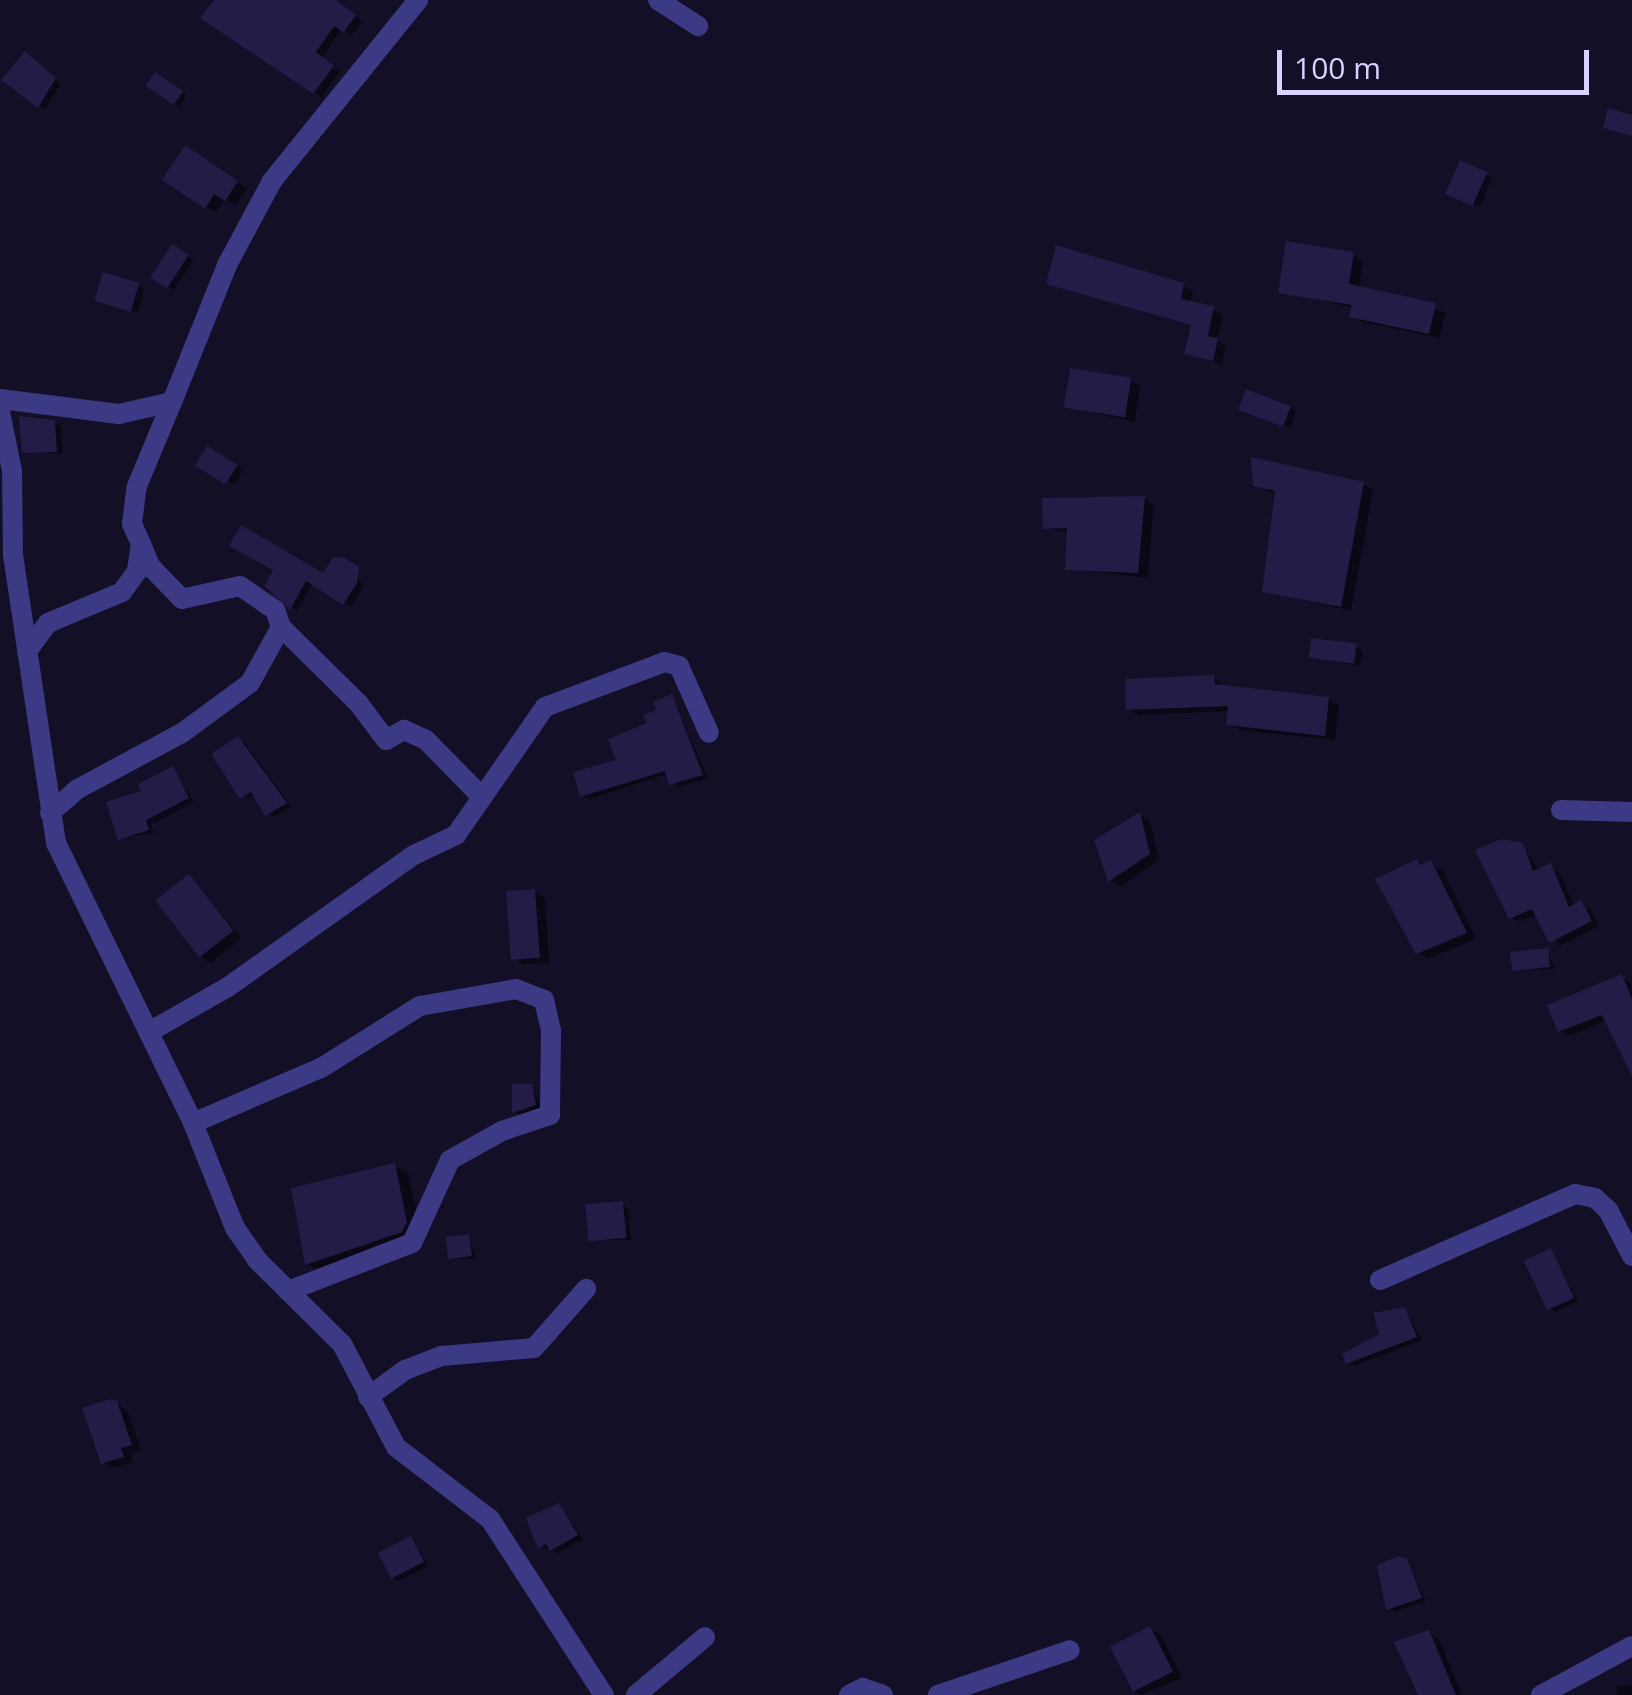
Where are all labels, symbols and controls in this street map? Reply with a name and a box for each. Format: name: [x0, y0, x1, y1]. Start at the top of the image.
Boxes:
scale bar: [1282, 30, 1594, 92]
text: 100 m: [1294, 47, 1381, 88]

